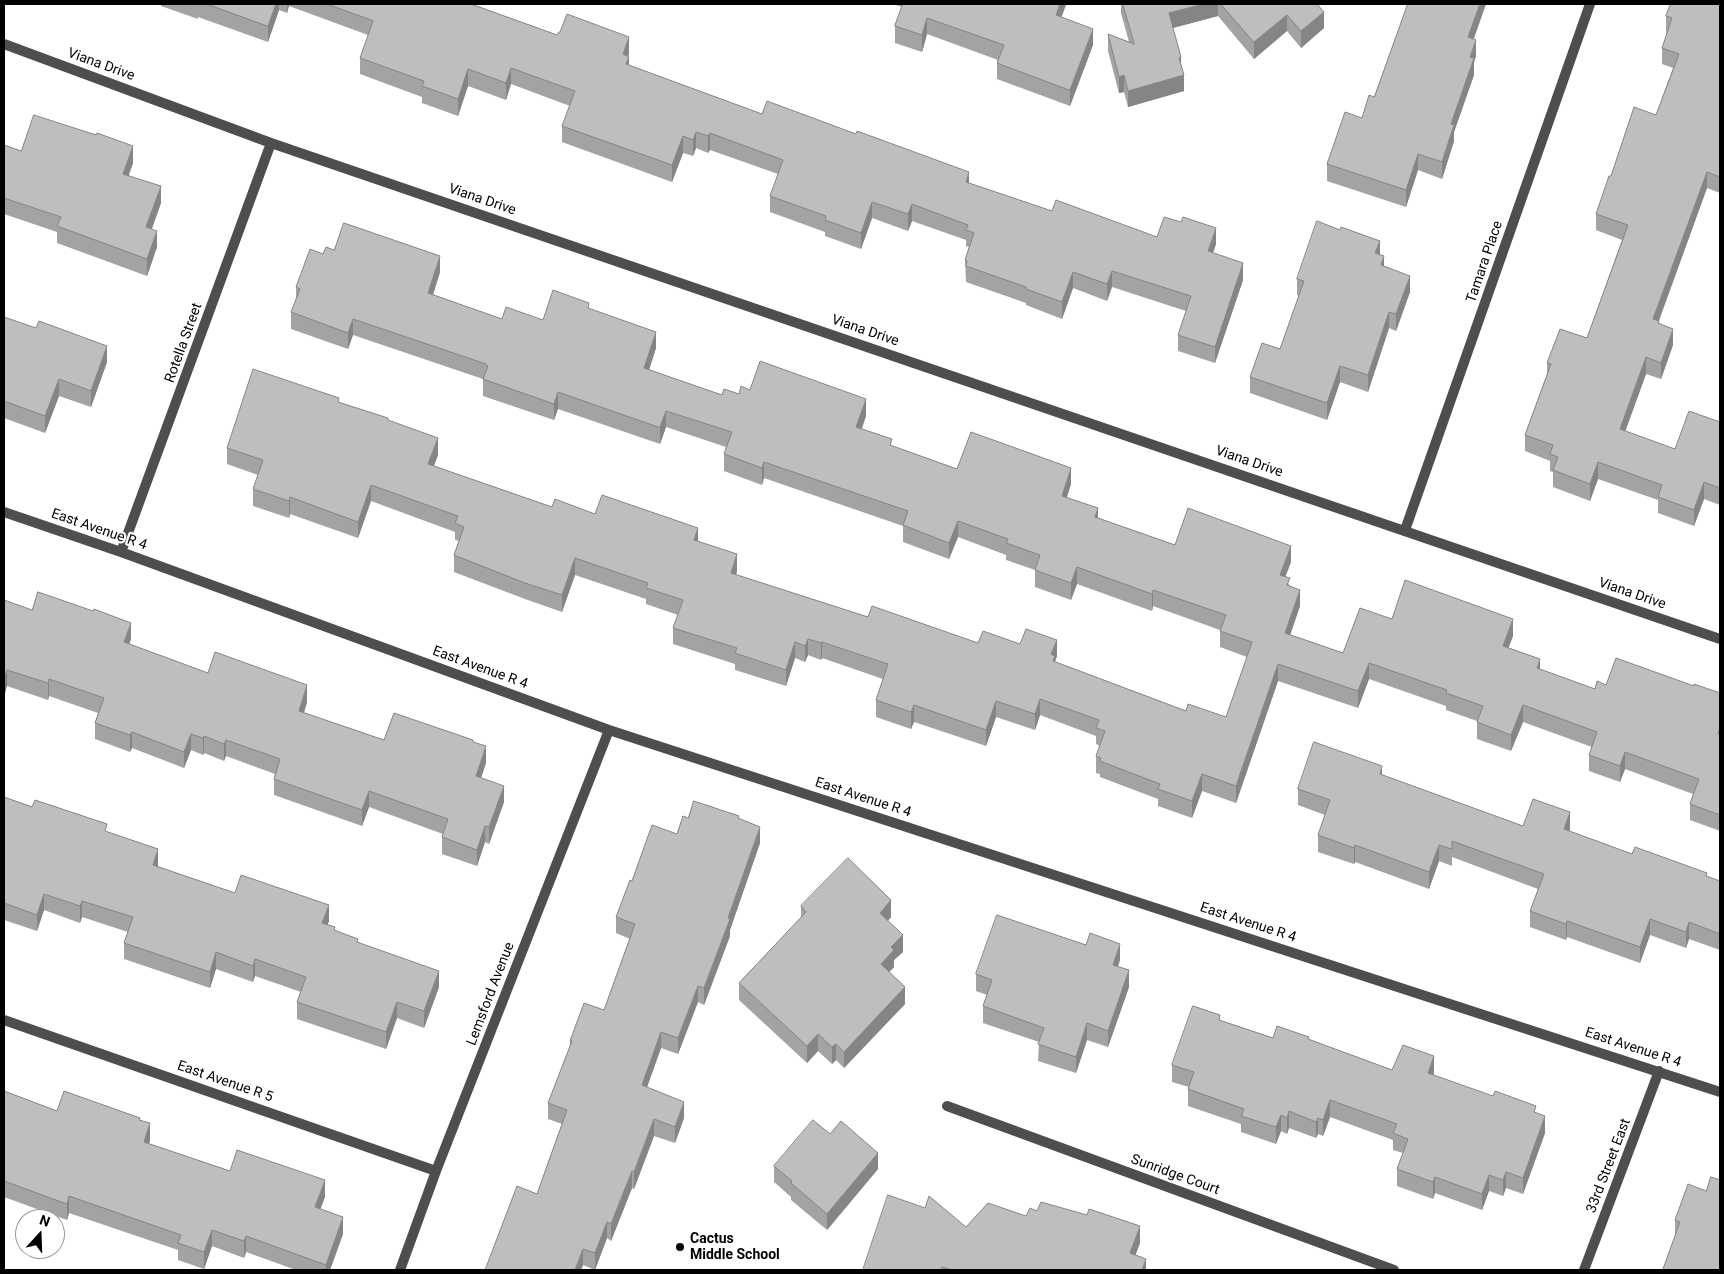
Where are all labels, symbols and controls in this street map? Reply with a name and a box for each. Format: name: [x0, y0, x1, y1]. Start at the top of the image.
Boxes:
street label: Viana Drive: [65, 45, 137, 85]
street label: Viana Drive: [446, 181, 518, 219]
street label: Tamara Place: [1463, 219, 1507, 305]
street label: Rotella Street: [162, 301, 206, 385]
street label: Viana Drive: [829, 312, 901, 350]
street label: Viana Drive: [1213, 443, 1285, 481]
street label: East Avenue R 4: [49, 506, 149, 554]
street label: Viana Drive: [1596, 575, 1668, 613]
street label: East Avenue R 4: [430, 643, 530, 693]
street label: East Avenue R 4: [813, 775, 913, 821]
street label: East Avenue R 4: [1198, 900, 1298, 946]
street label: Lemsford Avenue: [464, 940, 518, 1048]
street label: East Avenue R 4: [1583, 1025, 1683, 1071]
street label: East Avenue R 5: [175, 1058, 275, 1106]
street label: 33rd Street East: [1583, 1117, 1635, 1215]
street label: Sunridge Court: [1128, 1151, 1222, 1199]
north arrow: [15, 1209, 65, 1259]
text: N: [37, 1212, 52, 1230]
place label: Cactus Middle School: [690, 1231, 780, 1264]
marker: Cactus Middle School: [674, 1241, 686, 1253]

